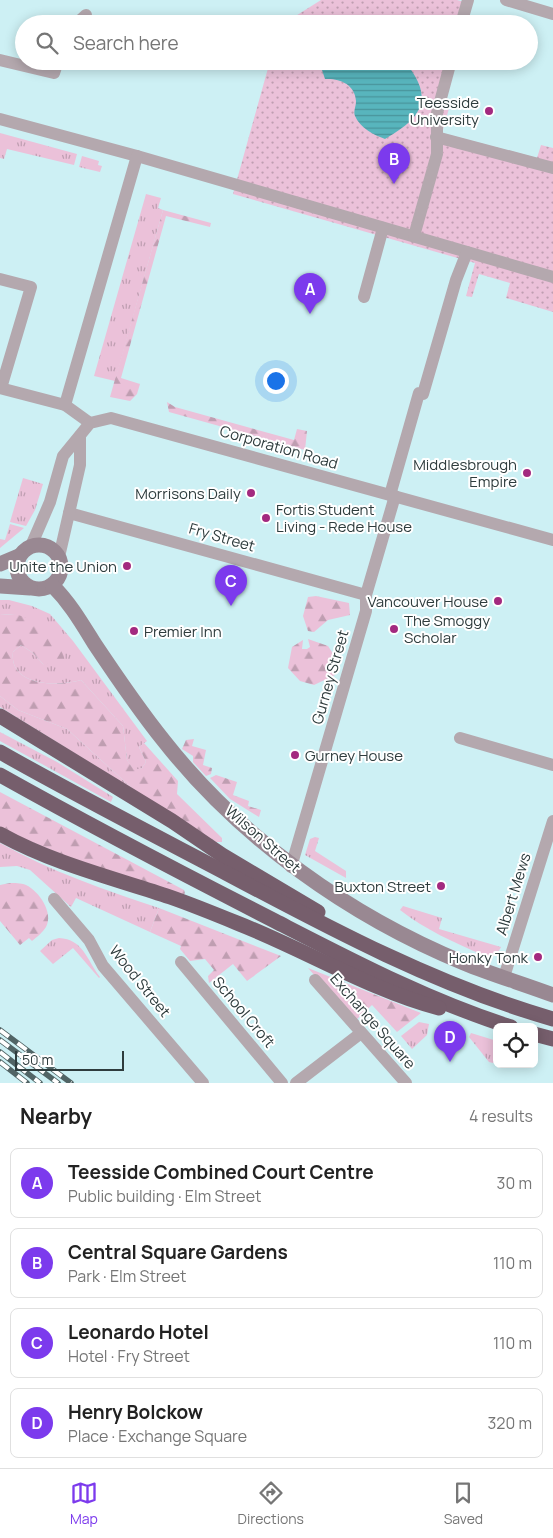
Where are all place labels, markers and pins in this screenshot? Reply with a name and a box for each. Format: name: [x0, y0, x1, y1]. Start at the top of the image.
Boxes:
place label: Teesside University: [410, 92, 479, 130]
marker: Teesside University: [483, 105, 495, 117]
pin: B: [378, 143, 410, 184]
pin: A: [294, 273, 326, 314]
place label: Middlesbrough Empire: [413, 454, 517, 492]
marker: Middlesbrough Empire: [521, 467, 533, 479]
place label: Morrisons Daily: [135, 483, 241, 504]
marker: Morrisons Daily: [245, 487, 257, 499]
place label: Fortis Student Living - Rede House: [276, 499, 412, 537]
marker: Fortis Student Living - Rede House: [260, 512, 272, 524]
place label: Unite the Union: [9, 556, 117, 577]
marker: Unite the Union: [121, 560, 133, 572]
pin: C: [215, 565, 247, 606]
place label: Vancouver House: [367, 591, 488, 612]
marker: Vancouver House: [492, 595, 504, 607]
place label: The Smoggy Scholar: [404, 610, 490, 648]
place label: Premier Inn: [144, 621, 222, 642]
marker: The Smoggy Scholar: [388, 623, 400, 635]
marker: Premier Inn: [128, 625, 140, 637]
place label: Gurney House: [305, 745, 403, 766]
marker: Gurney House: [289, 749, 301, 761]
place label: Buxton Street: [334, 876, 431, 897]
marker: Buxton Street: [435, 880, 447, 892]
place label: Honky Tonk: [449, 947, 529, 968]
marker: Honky Tonk: [532, 951, 544, 963]
pin: D: [434, 1021, 466, 1062]

